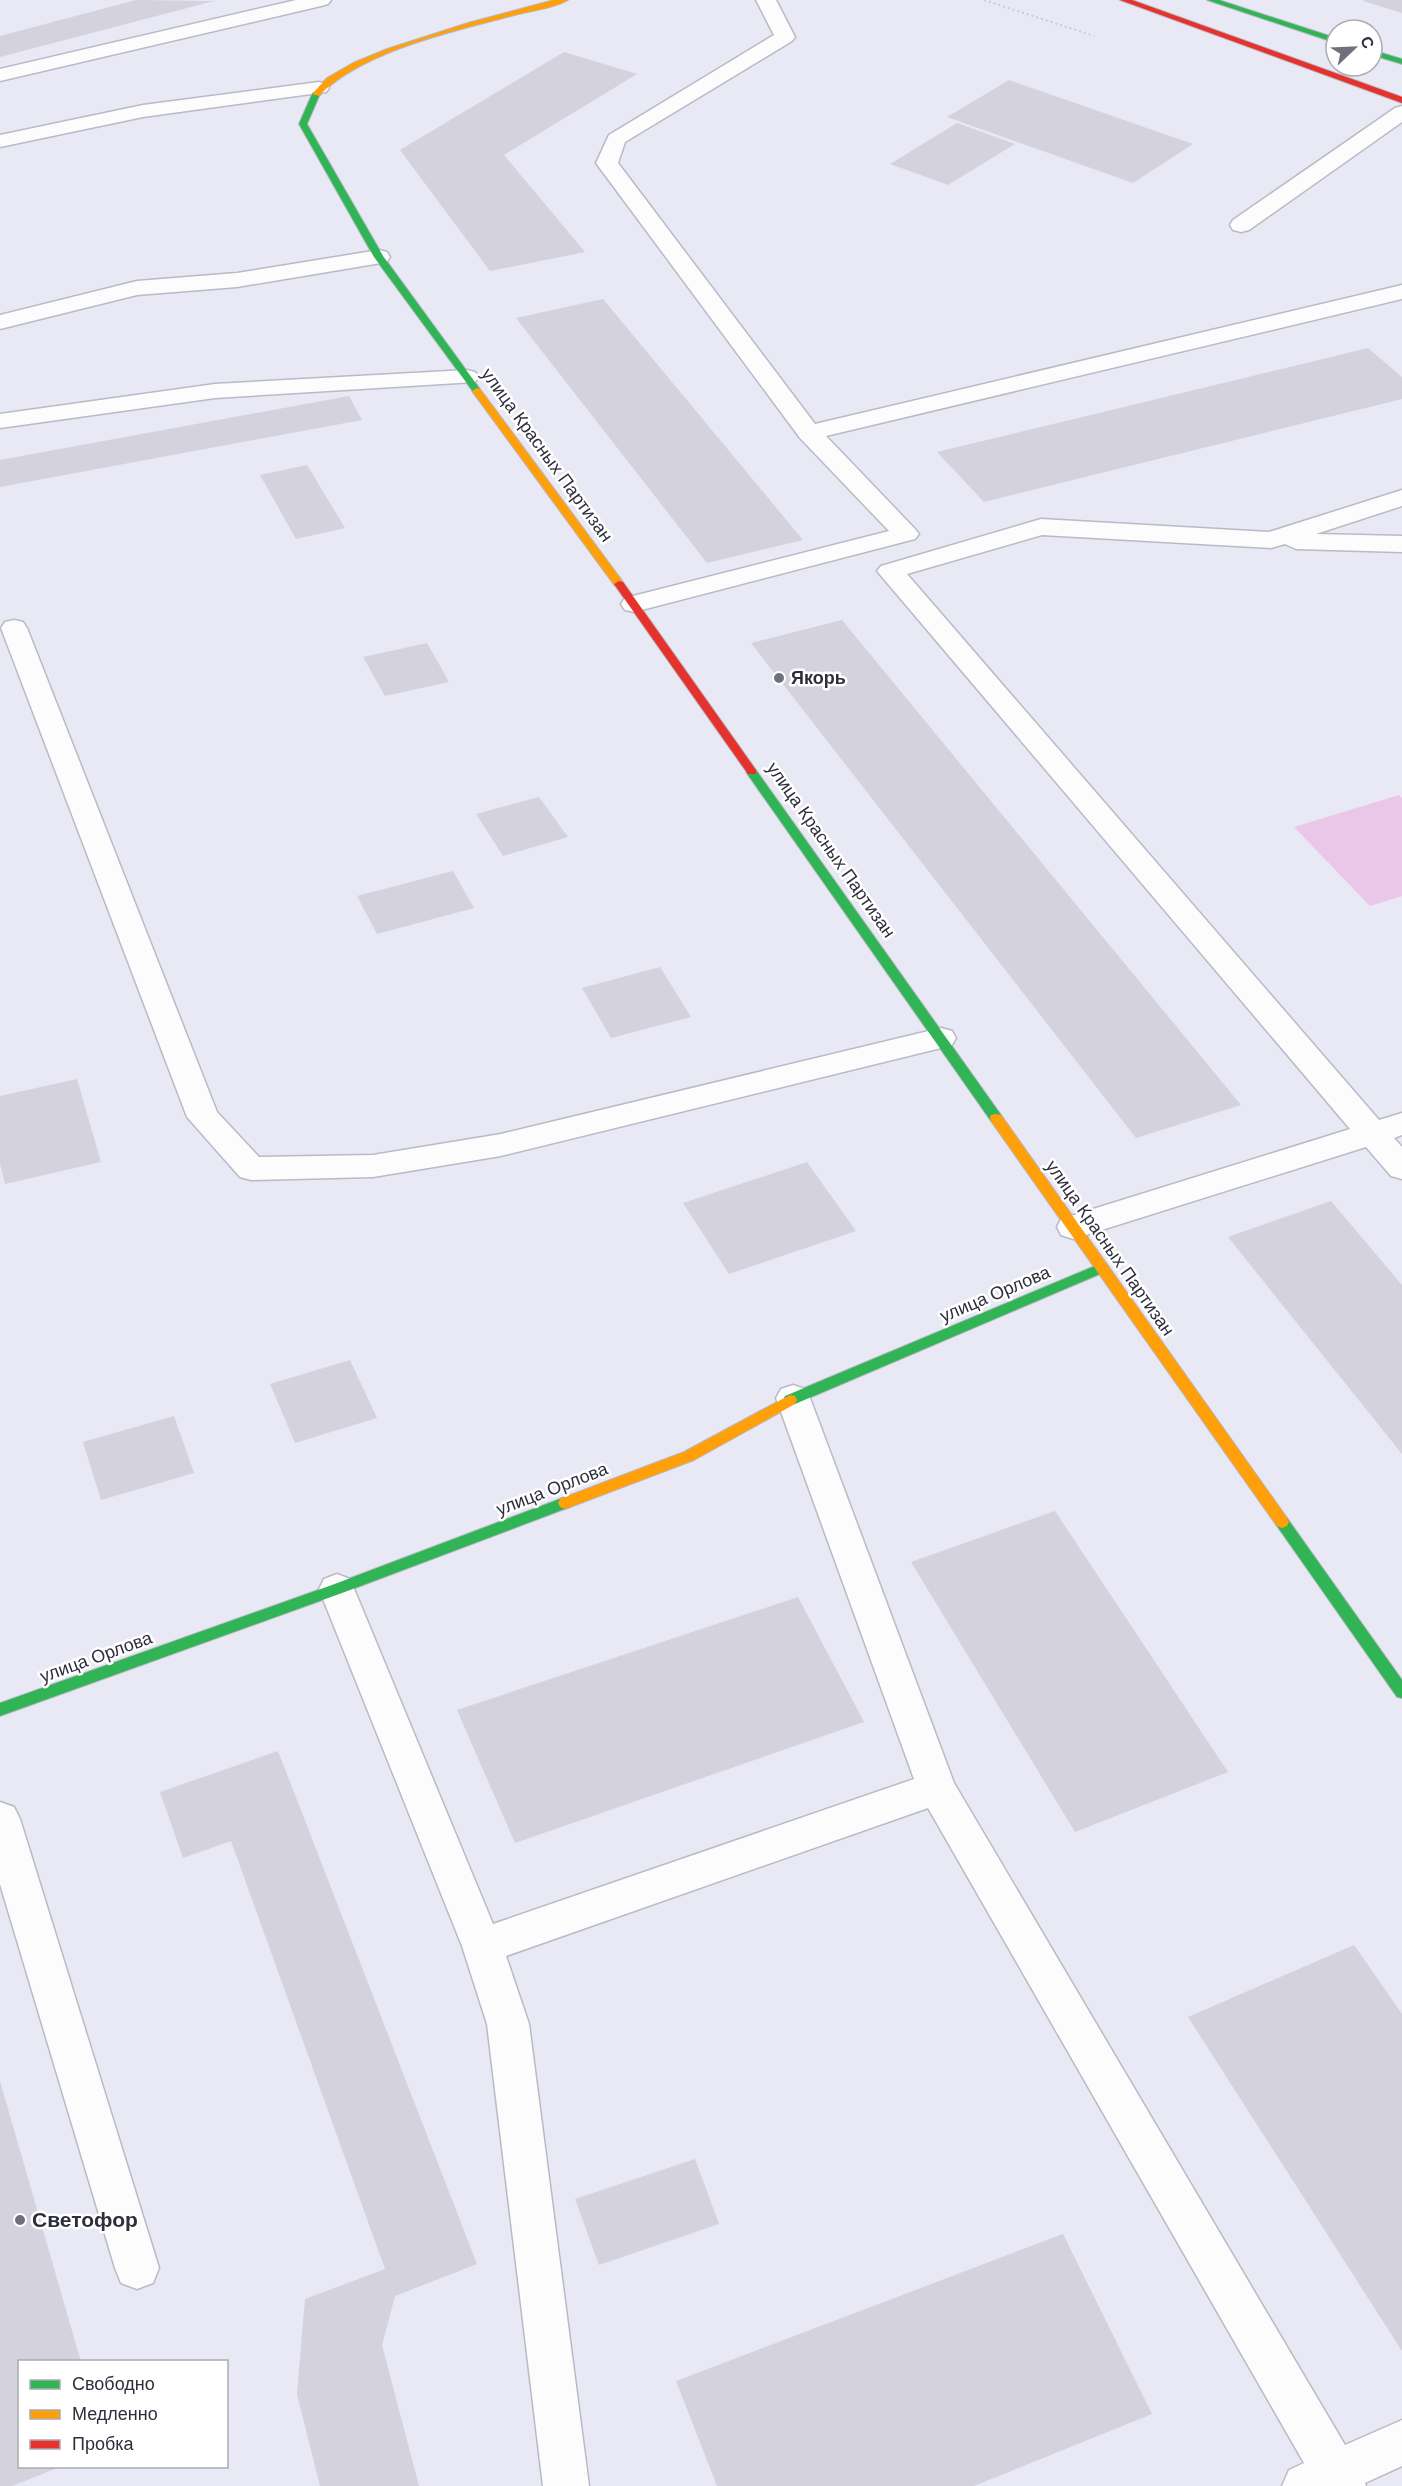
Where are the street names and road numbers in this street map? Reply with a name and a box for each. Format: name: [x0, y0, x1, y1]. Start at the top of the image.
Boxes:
street label: улица Красных Партизан: [476, 363, 618, 547]
street label: улица Красных Партизан: [761, 757, 901, 943]
street label: улица Красных Партизан: [1040, 1155, 1180, 1341]
street label: улица Орлова: [936, 1260, 1055, 1328]
street label: улица Орлова: [493, 1456, 612, 1521]
street label: улица Орлова: [37, 1625, 156, 1688]

